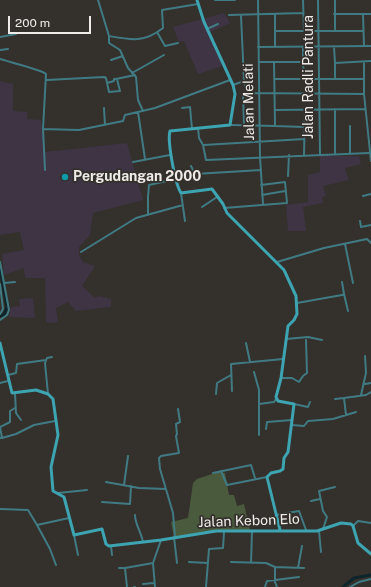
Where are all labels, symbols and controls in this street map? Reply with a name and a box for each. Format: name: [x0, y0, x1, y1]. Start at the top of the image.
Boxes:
scale bar: [10, 8, 93, 34]
street label: Jalan Radli Pantura: [301, 15, 317, 139]
text: 200 m: [15, 16, 50, 30]
street label: Jalan Melati: [240, 63, 258, 141]
place label: Pergudangan 2000: [73, 169, 201, 185]
marker: Pergudangan 2000: [60, 172, 70, 182]
street label: Jalan Kebon Elo: [198, 511, 300, 531]

